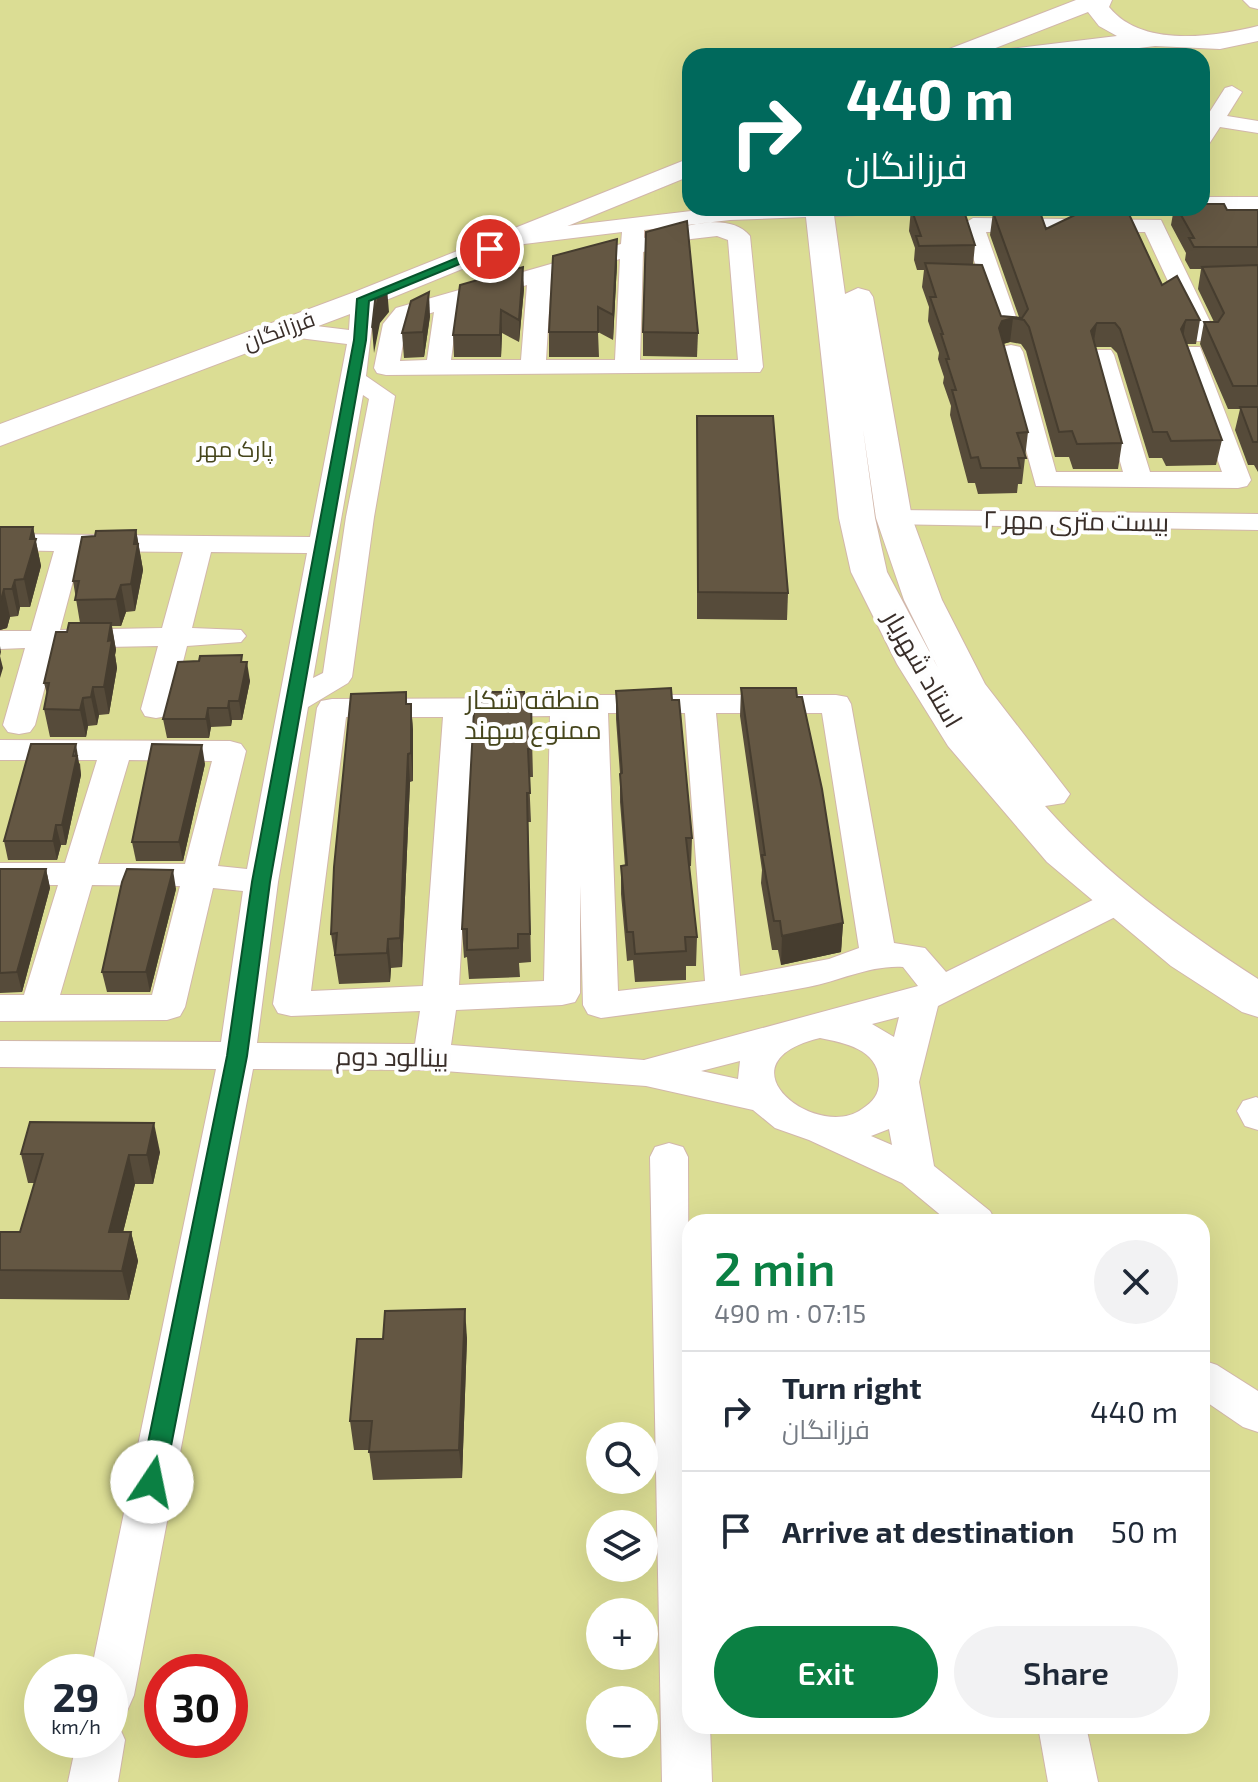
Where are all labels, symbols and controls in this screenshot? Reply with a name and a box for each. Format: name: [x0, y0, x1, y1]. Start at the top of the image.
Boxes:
text: 440 m: [846, 64, 1014, 131]
icon: right: [714, 80, 818, 184]
text: فرزانگان: [846, 143, 968, 186]
pin: [456, 215, 524, 283]
icon: arrive: [468, 227, 512, 271]
street label: فرزانگان: [239, 304, 318, 355]
park label: پارک مهر: [195, 435, 273, 464]
street label: بیست متری مهر ۲: [983, 502, 1169, 539]
street label: استاد شهریار: [876, 602, 970, 733]
park label: منطقه شکار ممنوع سهند: [464, 683, 602, 747]
street label: بینالود دوم: [335, 1039, 449, 1076]
text: 2 min: [714, 1238, 835, 1296]
button: close: [1094, 1240, 1178, 1324]
text: 490 m · 07:15: [714, 1297, 866, 1328]
text: Turn right: [782, 1369, 922, 1405]
icon: right: [714, 1389, 758, 1433]
text: 440 m: [1090, 1393, 1178, 1429]
text: فرزانگان: [782, 1413, 870, 1444]
map controls: [586, 1422, 658, 1758]
button: search: [586, 1422, 658, 1494]
position arrow: [110, 1440, 194, 1524]
icon: arrive: [714, 1509, 758, 1553]
button: layers: [586, 1510, 658, 1582]
text: Arrive at destination: [782, 1513, 1074, 1549]
text: 50 m: [1111, 1513, 1178, 1549]
button: +: [586, 1598, 658, 1670]
button: Exit: [714, 1626, 938, 1718]
button: Share: [954, 1626, 1178, 1718]
speed limit sign: 30: [144, 1654, 248, 1758]
text: 29: [53, 1672, 99, 1720]
button: −: [586, 1686, 658, 1758]
text: km/h: [51, 1714, 101, 1738]

